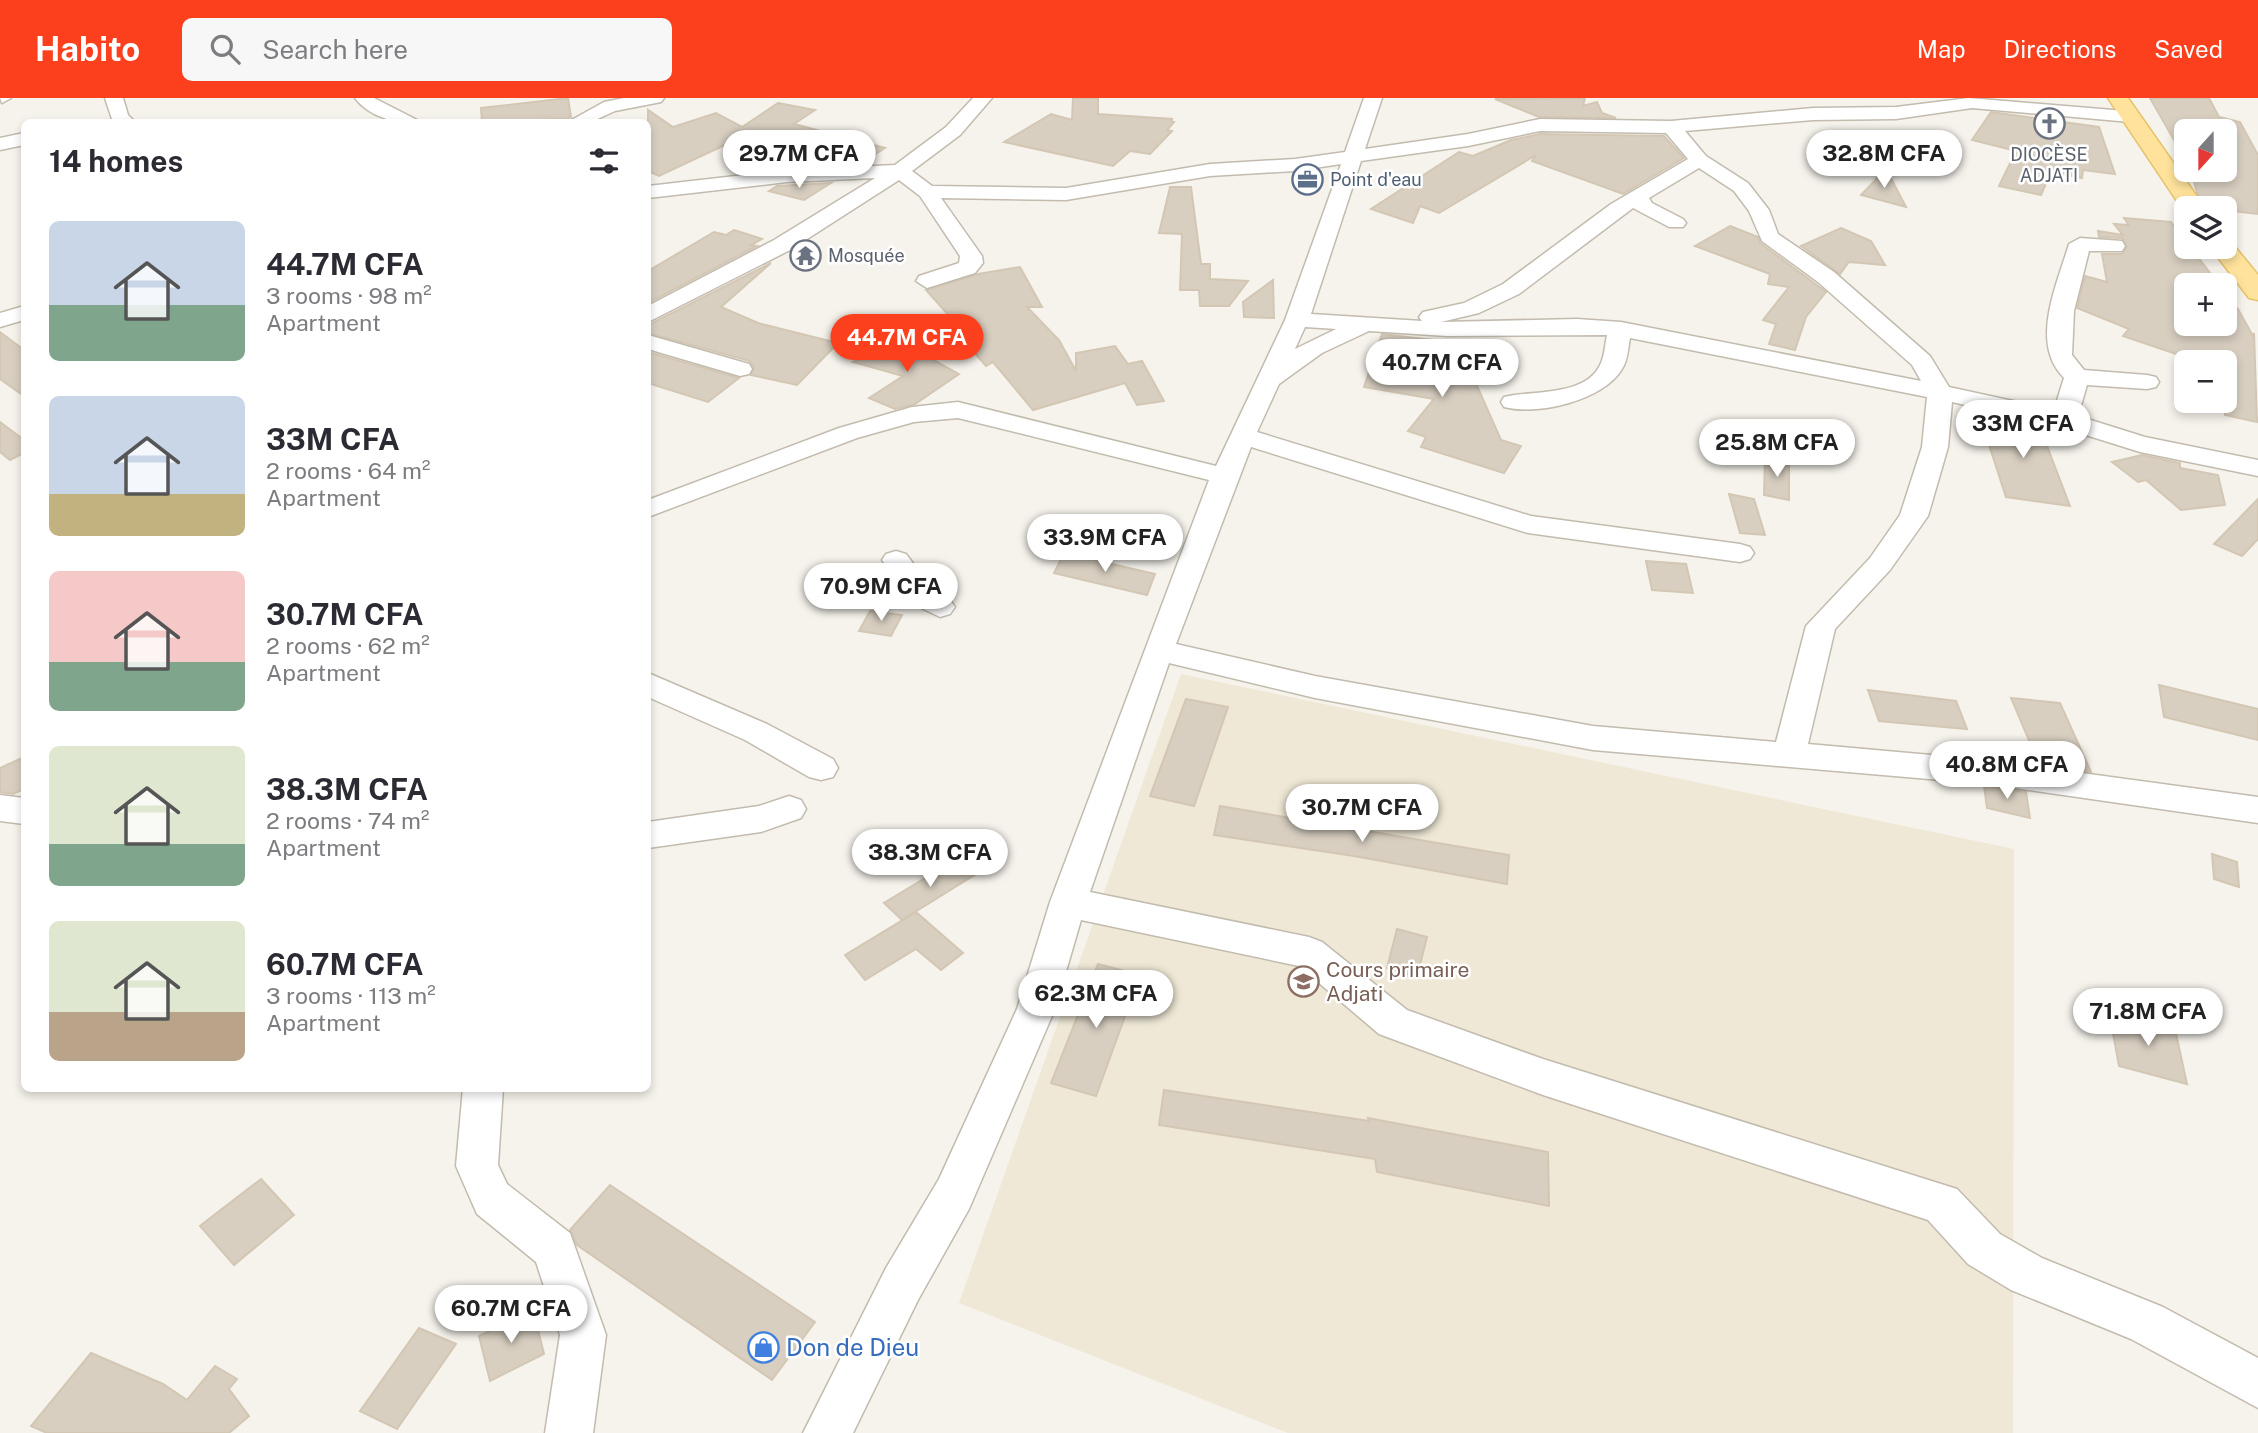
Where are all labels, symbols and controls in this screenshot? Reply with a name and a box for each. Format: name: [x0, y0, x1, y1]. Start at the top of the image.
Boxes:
search box: [182, 18, 672, 81]
text: Habito: [35, 30, 140, 68]
icon: search: [206, 30, 244, 68]
text: Search here: [262, 34, 408, 65]
text: Map: [1917, 35, 1966, 63]
text: Directions: [2004, 35, 2116, 63]
text: Saved: [2154, 35, 2223, 63]
church icon: DIOCÈSE ADJATI: [2032, 107, 2066, 141]
north arrow: [2174, 119, 2236, 182]
map controls: [2174, 119, 2237, 413]
pin: 29.7M CFA: [719, 130, 879, 190]
pin: 32.8M CFA: [1804, 130, 1964, 190]
text: 29.7M CFA: [739, 139, 859, 166]
text: 32.8M CFA: [1822, 139, 1946, 166]
icon: filters: [585, 142, 623, 180]
text: 14 homes: [49, 143, 183, 179]
place label: DIOCÈSE ADJATI: [2010, 143, 2088, 186]
office icon: Point d'eau: [1290, 163, 1324, 197]
place label: Point d'eau: [1330, 169, 1422, 190]
button: layers: [2174, 196, 2237, 259]
temple icon: Mosquée: [788, 239, 822, 273]
place label: Mosquée: [828, 245, 905, 266]
text: 44.7M CFA: [266, 246, 424, 282]
icon: home: [105, 249, 189, 333]
button: +: [2174, 273, 2237, 336]
text: 3 rooms · 98 m²: [266, 282, 432, 309]
text: Apartment: [266, 309, 381, 336]
pin: 44.7M CFA: [827, 314, 987, 374]
text: 44.7M CFA: [847, 323, 967, 350]
pin: 40.7M CFA: [1362, 340, 1522, 399]
text: 40.7M CFA: [1382, 348, 1502, 375]
button: −: [2174, 350, 2237, 413]
pin: 33M CFA: [1958, 400, 2088, 460]
text: 33M CFA: [1972, 409, 2074, 436]
pin: 25.8M CFA: [1697, 420, 1857, 479]
text: 33M CFA: [266, 421, 400, 457]
icon: home: [105, 424, 189, 508]
text: 25.8M CFA: [1715, 428, 1839, 455]
text: 2 rooms · 64 m²: [266, 457, 430, 484]
text: Apartment: [266, 484, 381, 511]
pin: 33.9M CFA: [1025, 514, 1185, 574]
text: 33.9M CFA: [1043, 523, 1167, 550]
pin: 70.9M CFA: [801, 564, 961, 623]
text: 70.9M CFA: [820, 572, 942, 599]
text: 30.7M CFA: [266, 596, 424, 632]
icon: home: [105, 599, 189, 683]
text: 2 rooms · 62 m²: [266, 632, 430, 659]
text: Apartment: [266, 659, 381, 686]
pin: 40.8M CFA: [1927, 742, 2087, 801]
text: 40.8M CFA: [1945, 750, 2069, 777]
text: 38.3M CFA: [266, 771, 428, 807]
icon: home: [105, 774, 189, 858]
pin: 30.7M CFA: [1282, 784, 1442, 844]
text: 30.7M CFA: [1302, 793, 1422, 820]
text: 2 rooms · 74 m²: [266, 807, 429, 834]
pin: 38.3M CFA: [850, 830, 1010, 889]
text: Apartment: [266, 834, 381, 861]
text: 38.3M CFA: [868, 838, 992, 865]
text: 60.7M CFA: [266, 946, 423, 982]
icon: home: [105, 949, 189, 1033]
place label: Cours primaire Adjati: [1326, 957, 1469, 1006]
school or university icon: Cours primaire Adjati: [1286, 965, 1320, 999]
pin: 62.3M CFA: [1016, 970, 1176, 1030]
text: 62.3M CFA: [1034, 979, 1158, 1006]
text: 3 rooms · 113 m²: [266, 982, 436, 1009]
pin: 71.8M CFA: [2068, 988, 2228, 1048]
text: 71.8M CFA: [2089, 997, 2207, 1024]
text: Apartment: [266, 1009, 381, 1036]
pin: 60.7M CFA: [431, 1286, 591, 1345]
text: 60.7M CFA: [451, 1294, 571, 1321]
shop icon: Don de Dieu: [746, 1331, 780, 1365]
place label: Don de Dieu: [786, 1333, 919, 1361]

